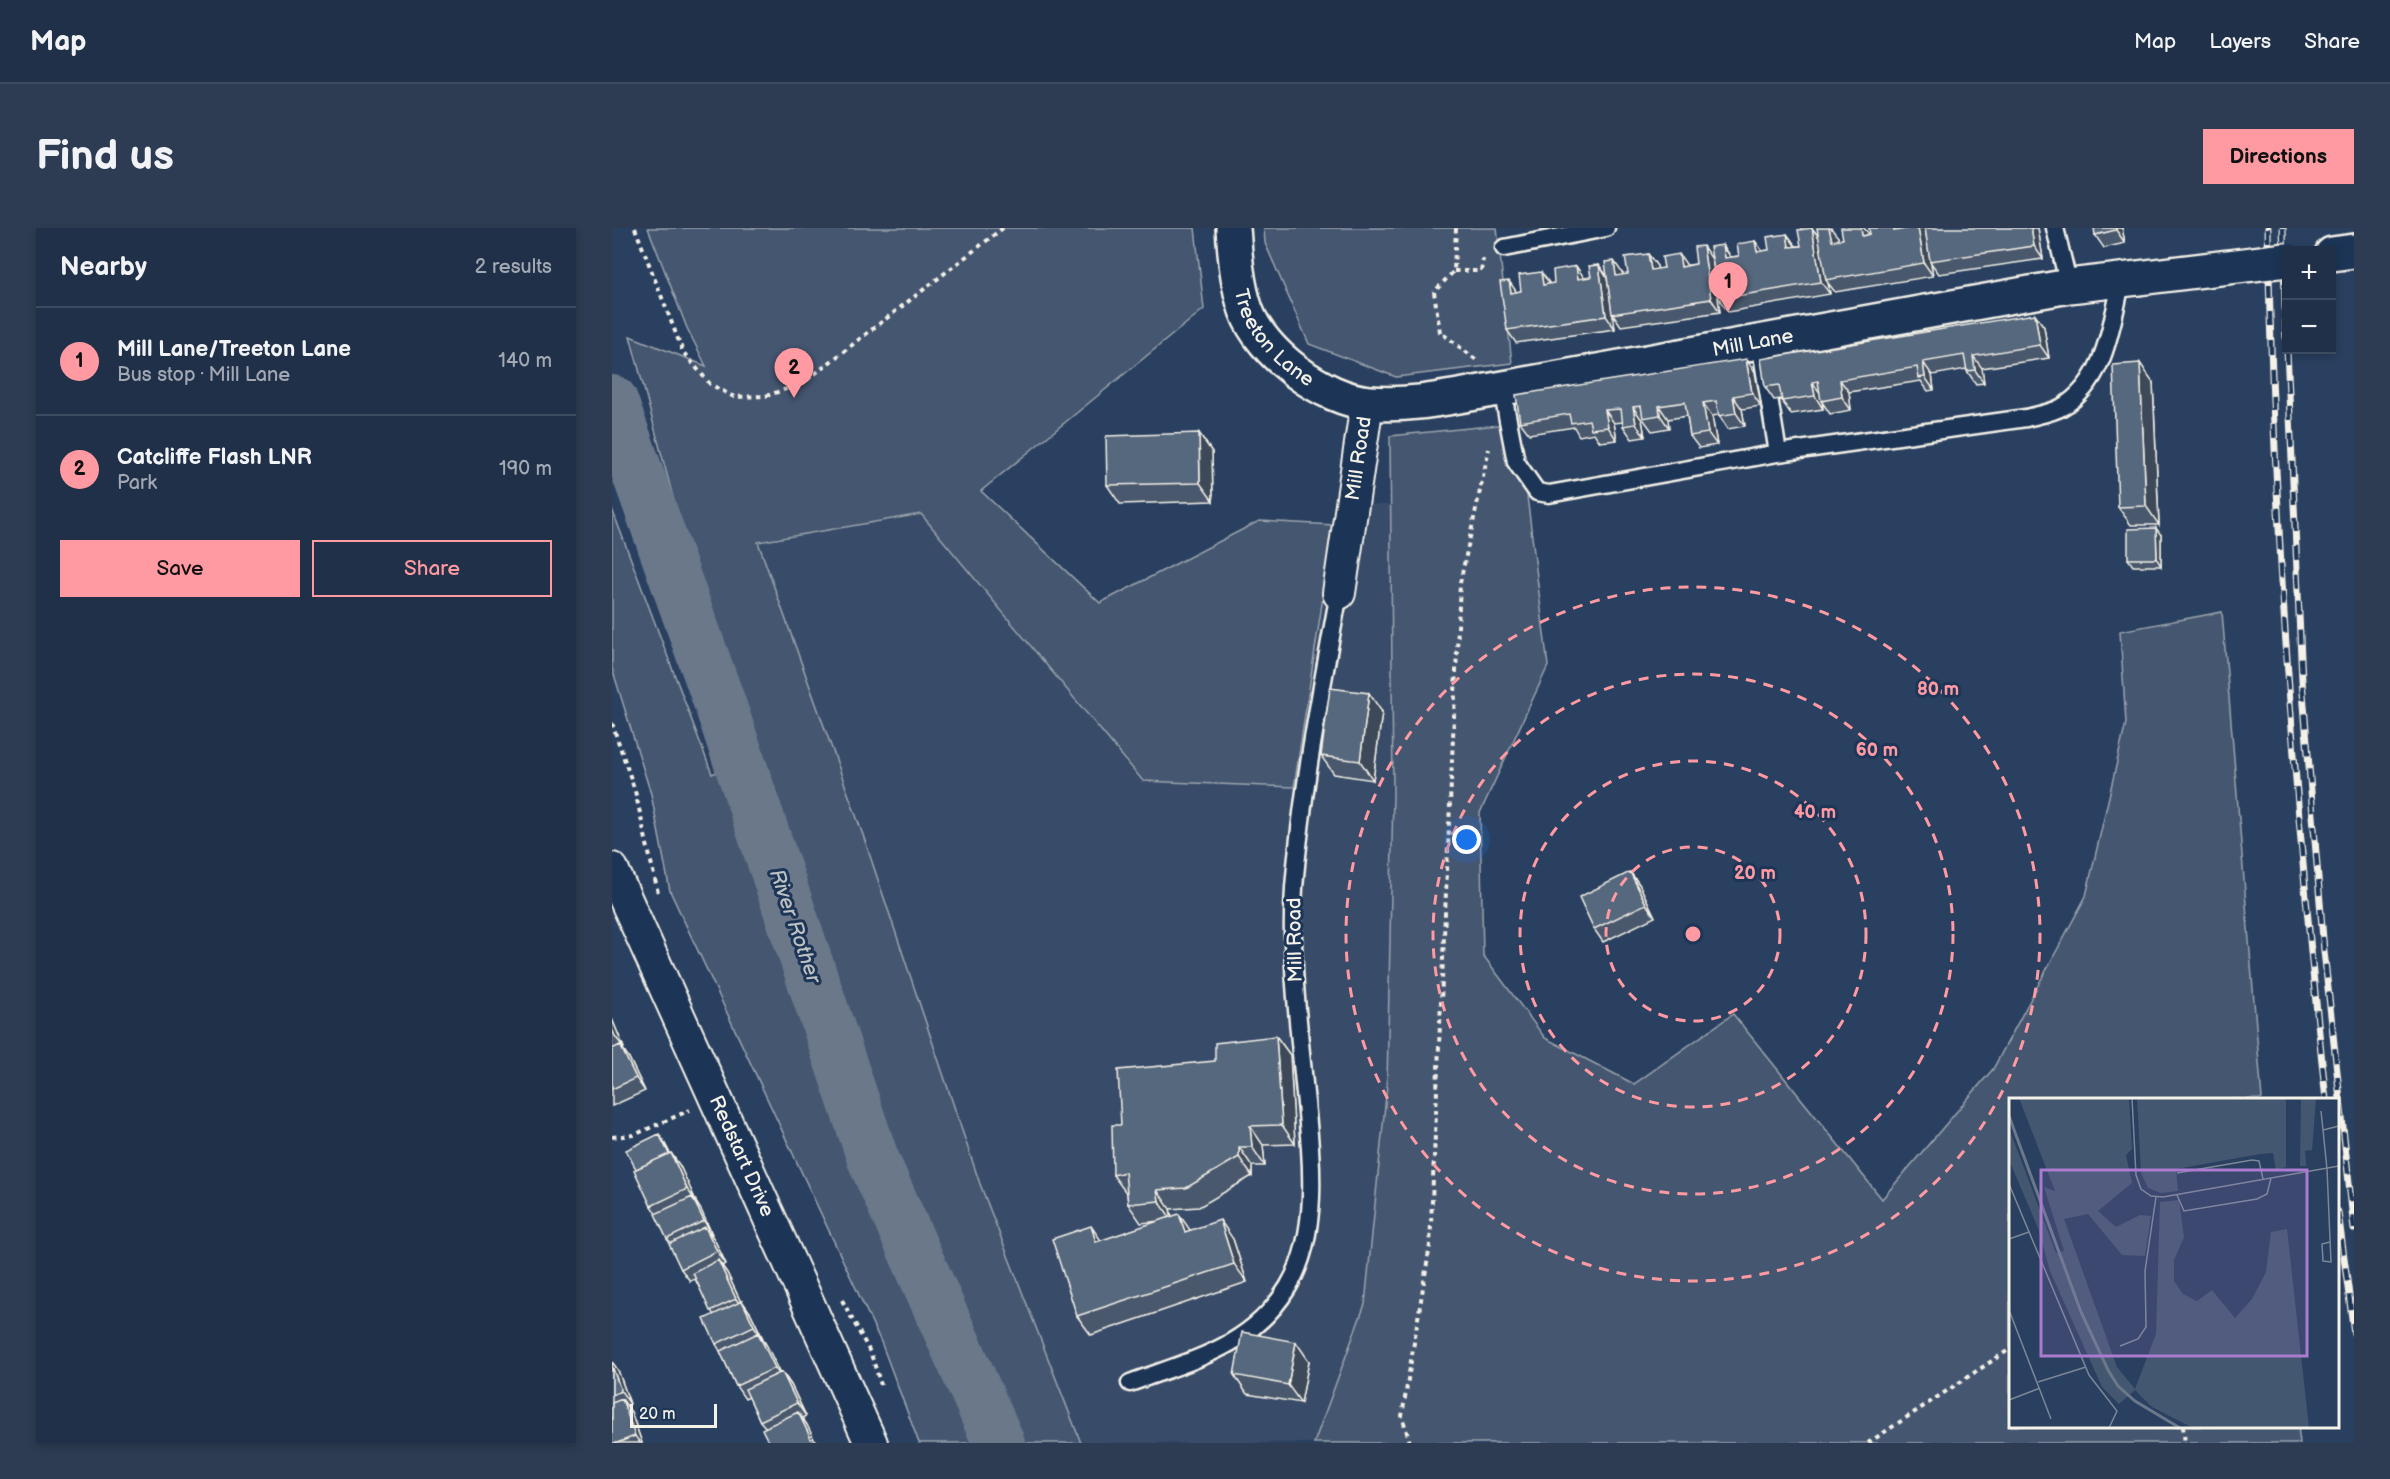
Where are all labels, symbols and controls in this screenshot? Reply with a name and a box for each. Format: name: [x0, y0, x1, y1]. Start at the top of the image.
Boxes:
text: Map: [30, 25, 86, 58]
text: Map: [2134, 29, 2176, 54]
text: Layers: [2209, 29, 2271, 54]
text: Share: [2304, 29, 2360, 54]
button: Directions: [2203, 129, 2354, 184]
text: Find us: [36, 131, 174, 182]
map controls: [2282, 246, 2336, 354]
button: +: [2282, 246, 2336, 300]
text: Nearby: [60, 252, 147, 283]
text: 2 results: [475, 255, 552, 279]
pin: 1: [1708, 262, 1748, 312]
street label: Treeton Lane: [1229, 286, 1318, 392]
button: −: [2282, 300, 2336, 354]
street label: Mill Lane: [1711, 324, 1795, 362]
text: Mill Lane/Treeton Lane: [117, 336, 351, 363]
pin: 2: [774, 348, 813, 398]
text: 1: [75, 349, 84, 373]
text: 140 m: [498, 349, 552, 373]
text: Bus stop · Mill Lane: [117, 363, 290, 387]
street label: Mill Road: [1341, 415, 1377, 502]
text: Catcliffe Flash LNR: [117, 444, 312, 471]
text: 2: [74, 457, 85, 481]
text: 190 m: [499, 457, 552, 481]
text: Park: [117, 471, 157, 495]
button: Save: [60, 540, 300, 597]
button: Share: [312, 540, 552, 597]
text: 80 m: [1917, 679, 1959, 700]
text: 60 m: [1856, 740, 1898, 761]
text: 40 m: [1794, 802, 1836, 823]
your location: [1452, 825, 1481, 854]
text: 20 m: [1734, 863, 1776, 884]
water label: River Rother: [764, 866, 827, 988]
street label: Mill Road: [1282, 897, 1308, 983]
centre of rings: [1683, 924, 1703, 944]
street label: Redstart Drive: [704, 1092, 779, 1221]
inset map: [2009, 1098, 2339, 1428]
scale bar: [630, 1401, 717, 1428]
text: 20 m: [639, 1405, 675, 1424]

